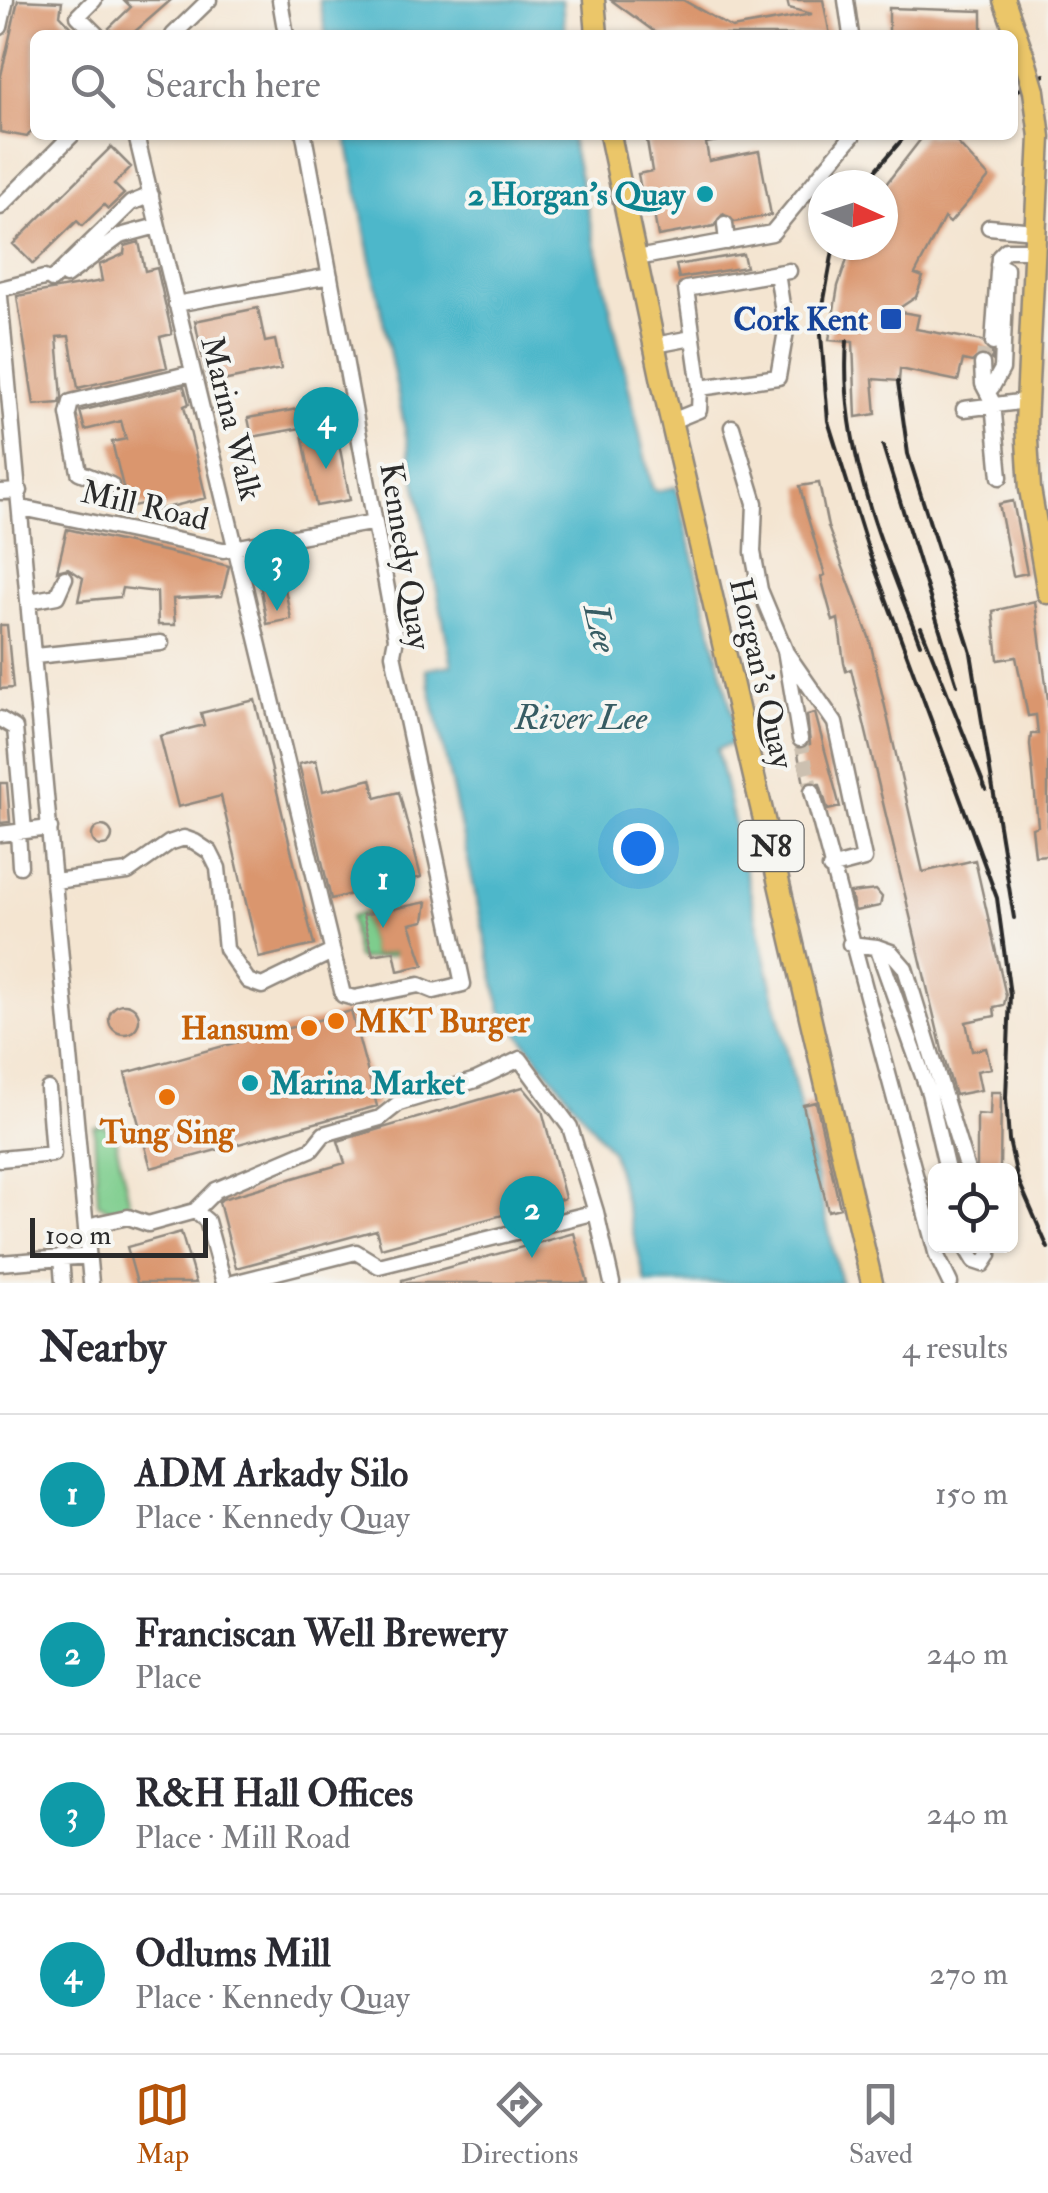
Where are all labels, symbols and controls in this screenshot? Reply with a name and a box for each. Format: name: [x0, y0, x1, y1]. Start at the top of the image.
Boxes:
search box: [30, 30, 1018, 140]
icon: search: [65, 58, 120, 113]
text: Search here: [145, 61, 321, 109]
north arrow: [808, 170, 898, 260]
place label: 2 Horgan's Quay: [468, 175, 686, 215]
marker: 2 Horgan's Quay: [694, 183, 716, 205]
place label: Cork Kent: [733, 300, 869, 340]
marker: Cork Kent: [878, 306, 904, 332]
street label: Marina Walk: [191, 332, 271, 504]
pin: 4: [294, 386, 358, 469]
street label: Kennedy Quay: [370, 460, 440, 653]
street label: Mill Road: [77, 472, 213, 540]
pin: 3: [244, 528, 310, 611]
street label: Horgan's Quay: [720, 574, 803, 773]
water label: Lee: [573, 598, 627, 657]
water label: River Lee: [514, 696, 647, 740]
road number: N8: [738, 821, 804, 871]
your location: [613, 823, 664, 874]
pin: 1: [350, 846, 416, 928]
place label: MKT Burger: [355, 1002, 531, 1042]
place label: Hansum: [181, 1009, 289, 1049]
marker: MKT Burger: [325, 1010, 347, 1032]
marker: Hansum: [298, 1017, 320, 1039]
place label: Marina Market: [269, 1064, 466, 1104]
marker: Marina Market: [239, 1072, 261, 1094]
marker: Tung Sing: [156, 1086, 178, 1108]
place label: Tung Sing: [99, 1113, 235, 1153]
map controls: [928, 1163, 1018, 1253]
button: locate: [928, 1163, 1018, 1253]
pin: 2: [500, 1176, 564, 1258]
scale bar: [30, 1213, 208, 1258]
text: 100 m: [45, 1218, 111, 1253]
text: Nearby: [40, 1322, 166, 1374]
text: 4 results: [902, 1328, 1008, 1368]
text: ADM Arkady Silo: [135, 1450, 408, 1498]
text: 1: [67, 1474, 78, 1514]
text: 150 m: [935, 1474, 1008, 1514]
text: Place · Kennedy Quay: [135, 1498, 410, 1538]
text: Franciscan Well Brewery: [135, 1610, 507, 1658]
text: 2: [64, 1634, 81, 1674]
text: 240 m: [927, 1634, 1008, 1674]
text: Place: [135, 1658, 201, 1698]
text: R&H Hall Offices: [135, 1770, 413, 1818]
text: 3: [66, 1794, 79, 1834]
text: 240 m: [927, 1794, 1008, 1834]
text: Place · Mill Road: [135, 1818, 351, 1858]
text: Odlums Mill: [135, 1930, 331, 1978]
text: 4: [64, 1954, 81, 1994]
text: 270 m: [929, 1954, 1008, 1994]
text: Place · Kennedy Quay: [135, 1978, 410, 2018]
tab: Map: [135, 2077, 190, 2172]
tab: Directions: [461, 2077, 578, 2172]
tab: Saved: [849, 2077, 913, 2172]

